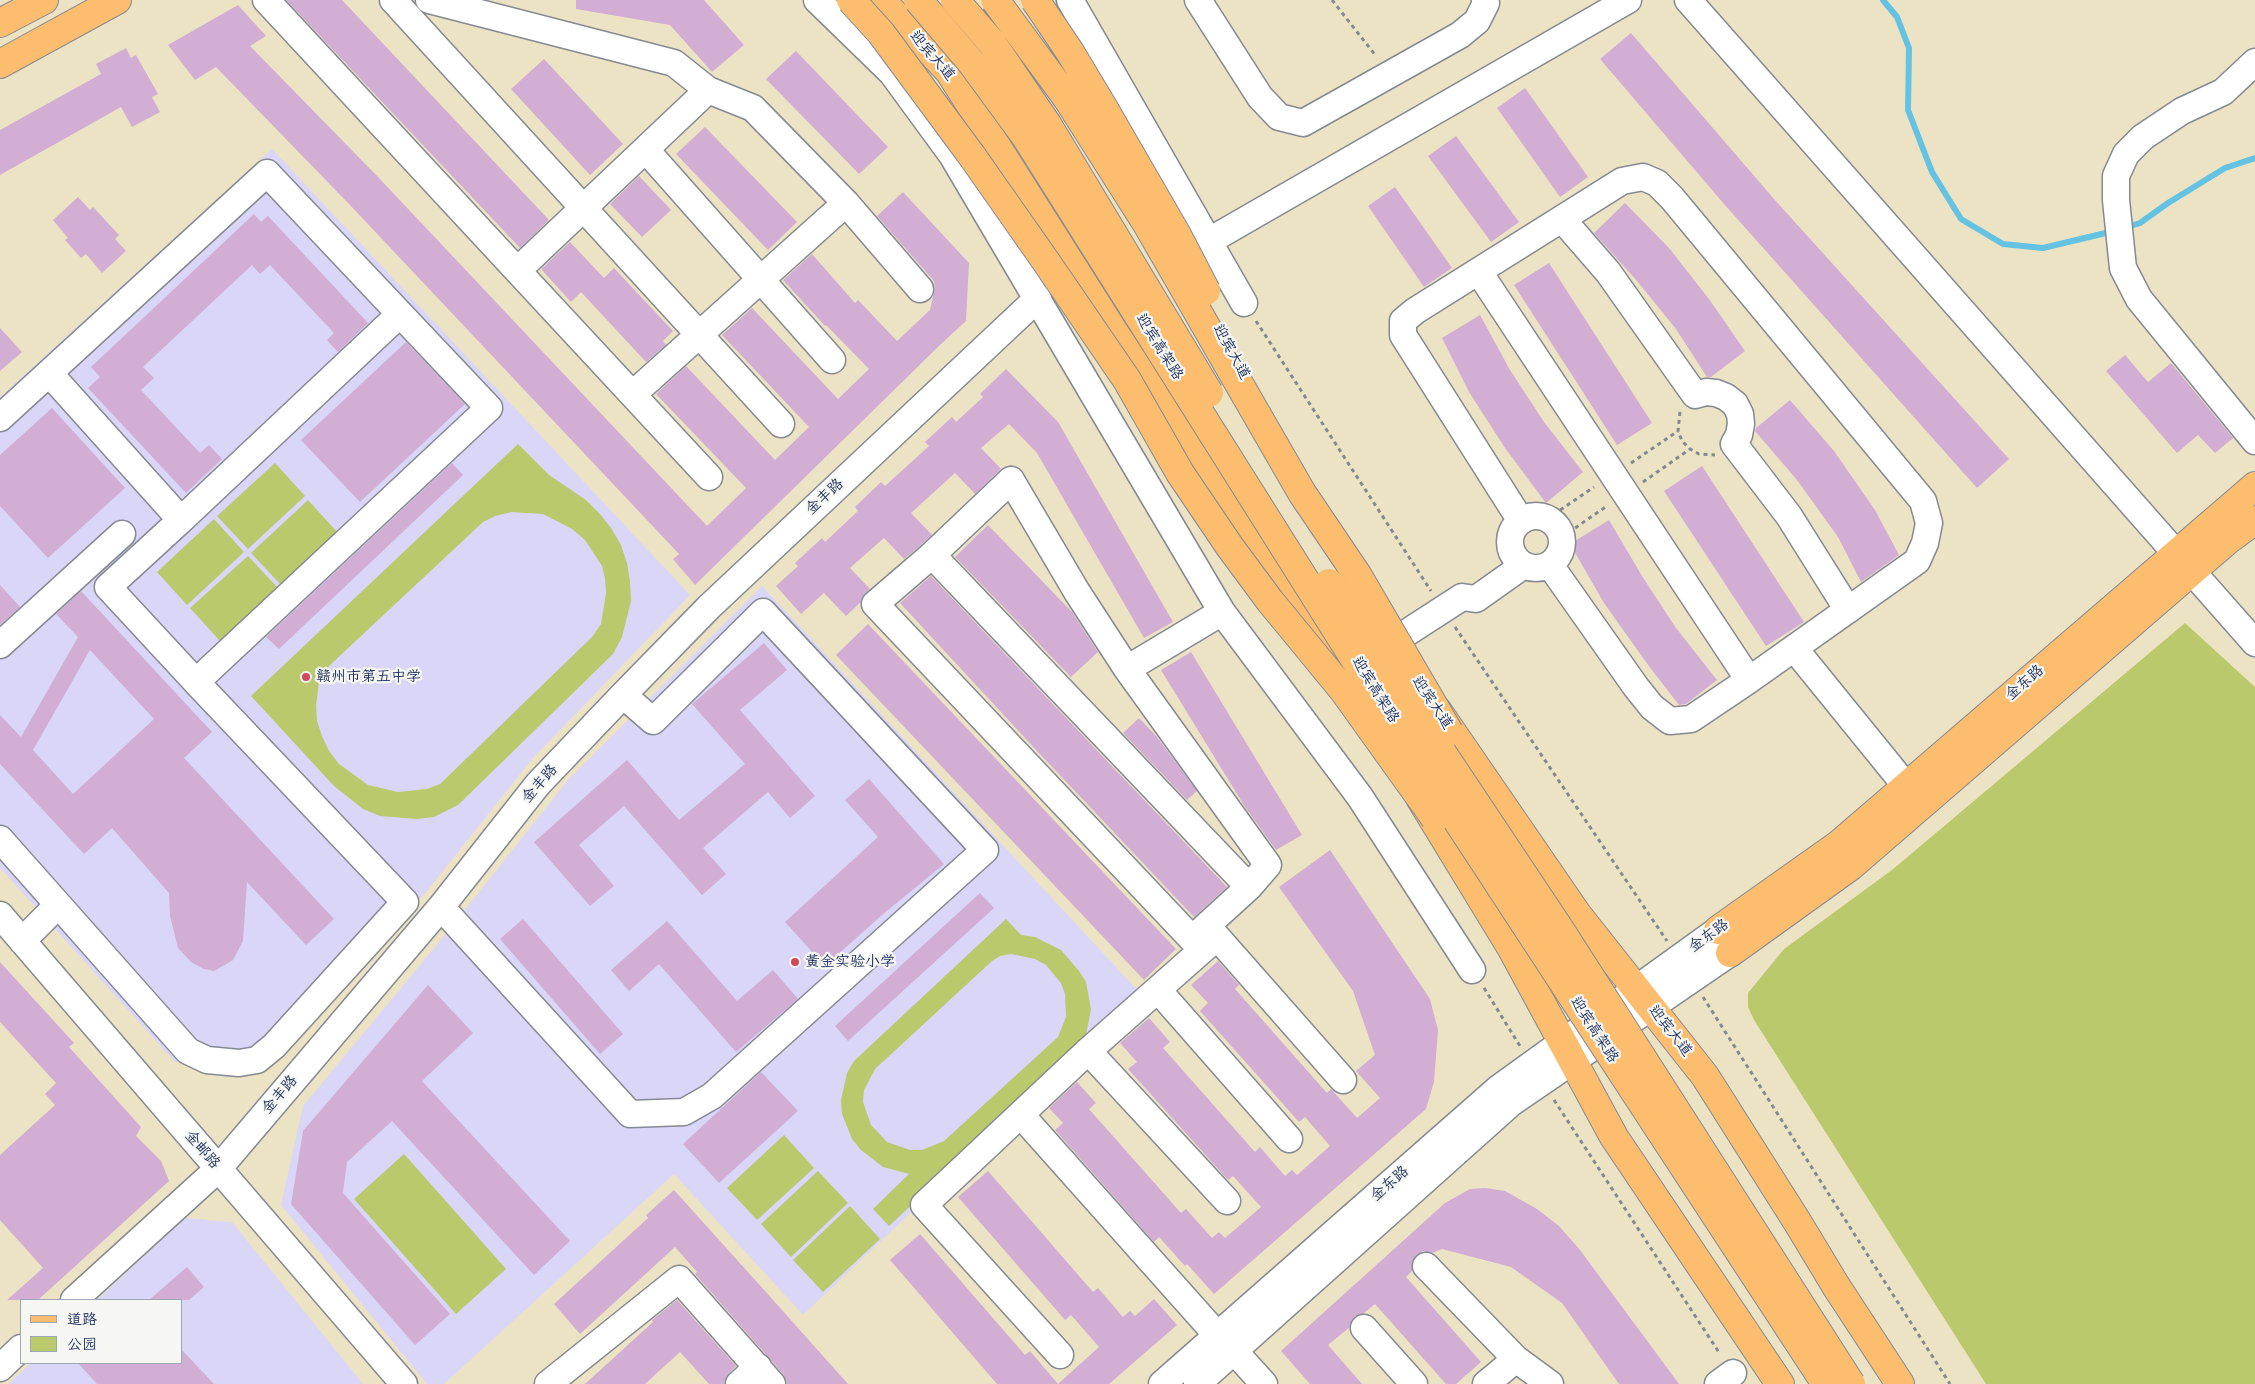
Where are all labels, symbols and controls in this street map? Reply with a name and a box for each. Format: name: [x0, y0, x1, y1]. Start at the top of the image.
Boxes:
street label: 迎宾大道: [906, 27, 958, 85]
street label: 迎宾高架路: [1131, 310, 1187, 384]
street label: 迎宾大道: [1209, 321, 1253, 383]
street label: 金丰路: [802, 475, 848, 519]
street label: 迎宾高架路: [1347, 653, 1403, 727]
street label: 金东路: [2002, 661, 2048, 705]
place label: 赣州市第五中学: [316, 668, 421, 686]
marker: 赣州市第五中学: [300, 671, 312, 683]
street label: 迎宾大道: [1408, 673, 1456, 733]
street label: 金丰路: [518, 761, 562, 807]
street label: 金东路: [1686, 915, 1732, 957]
place label: 黄金实验小学: [805, 953, 895, 971]
marker: 黄金实验小学: [789, 956, 801, 968]
street label: 迎宾高架路: [1566, 994, 1622, 1066]
street label: 迎宾大道: [1644, 1002, 1696, 1060]
street label: 金丰路: [258, 1072, 302, 1118]
street label: 金邮路: [180, 1127, 224, 1173]
street label: 金东路: [1367, 1162, 1413, 1206]
legend: [20, 1299, 182, 1364]
text: 道路: [67, 1310, 97, 1329]
text: 公园: [67, 1335, 97, 1354]

